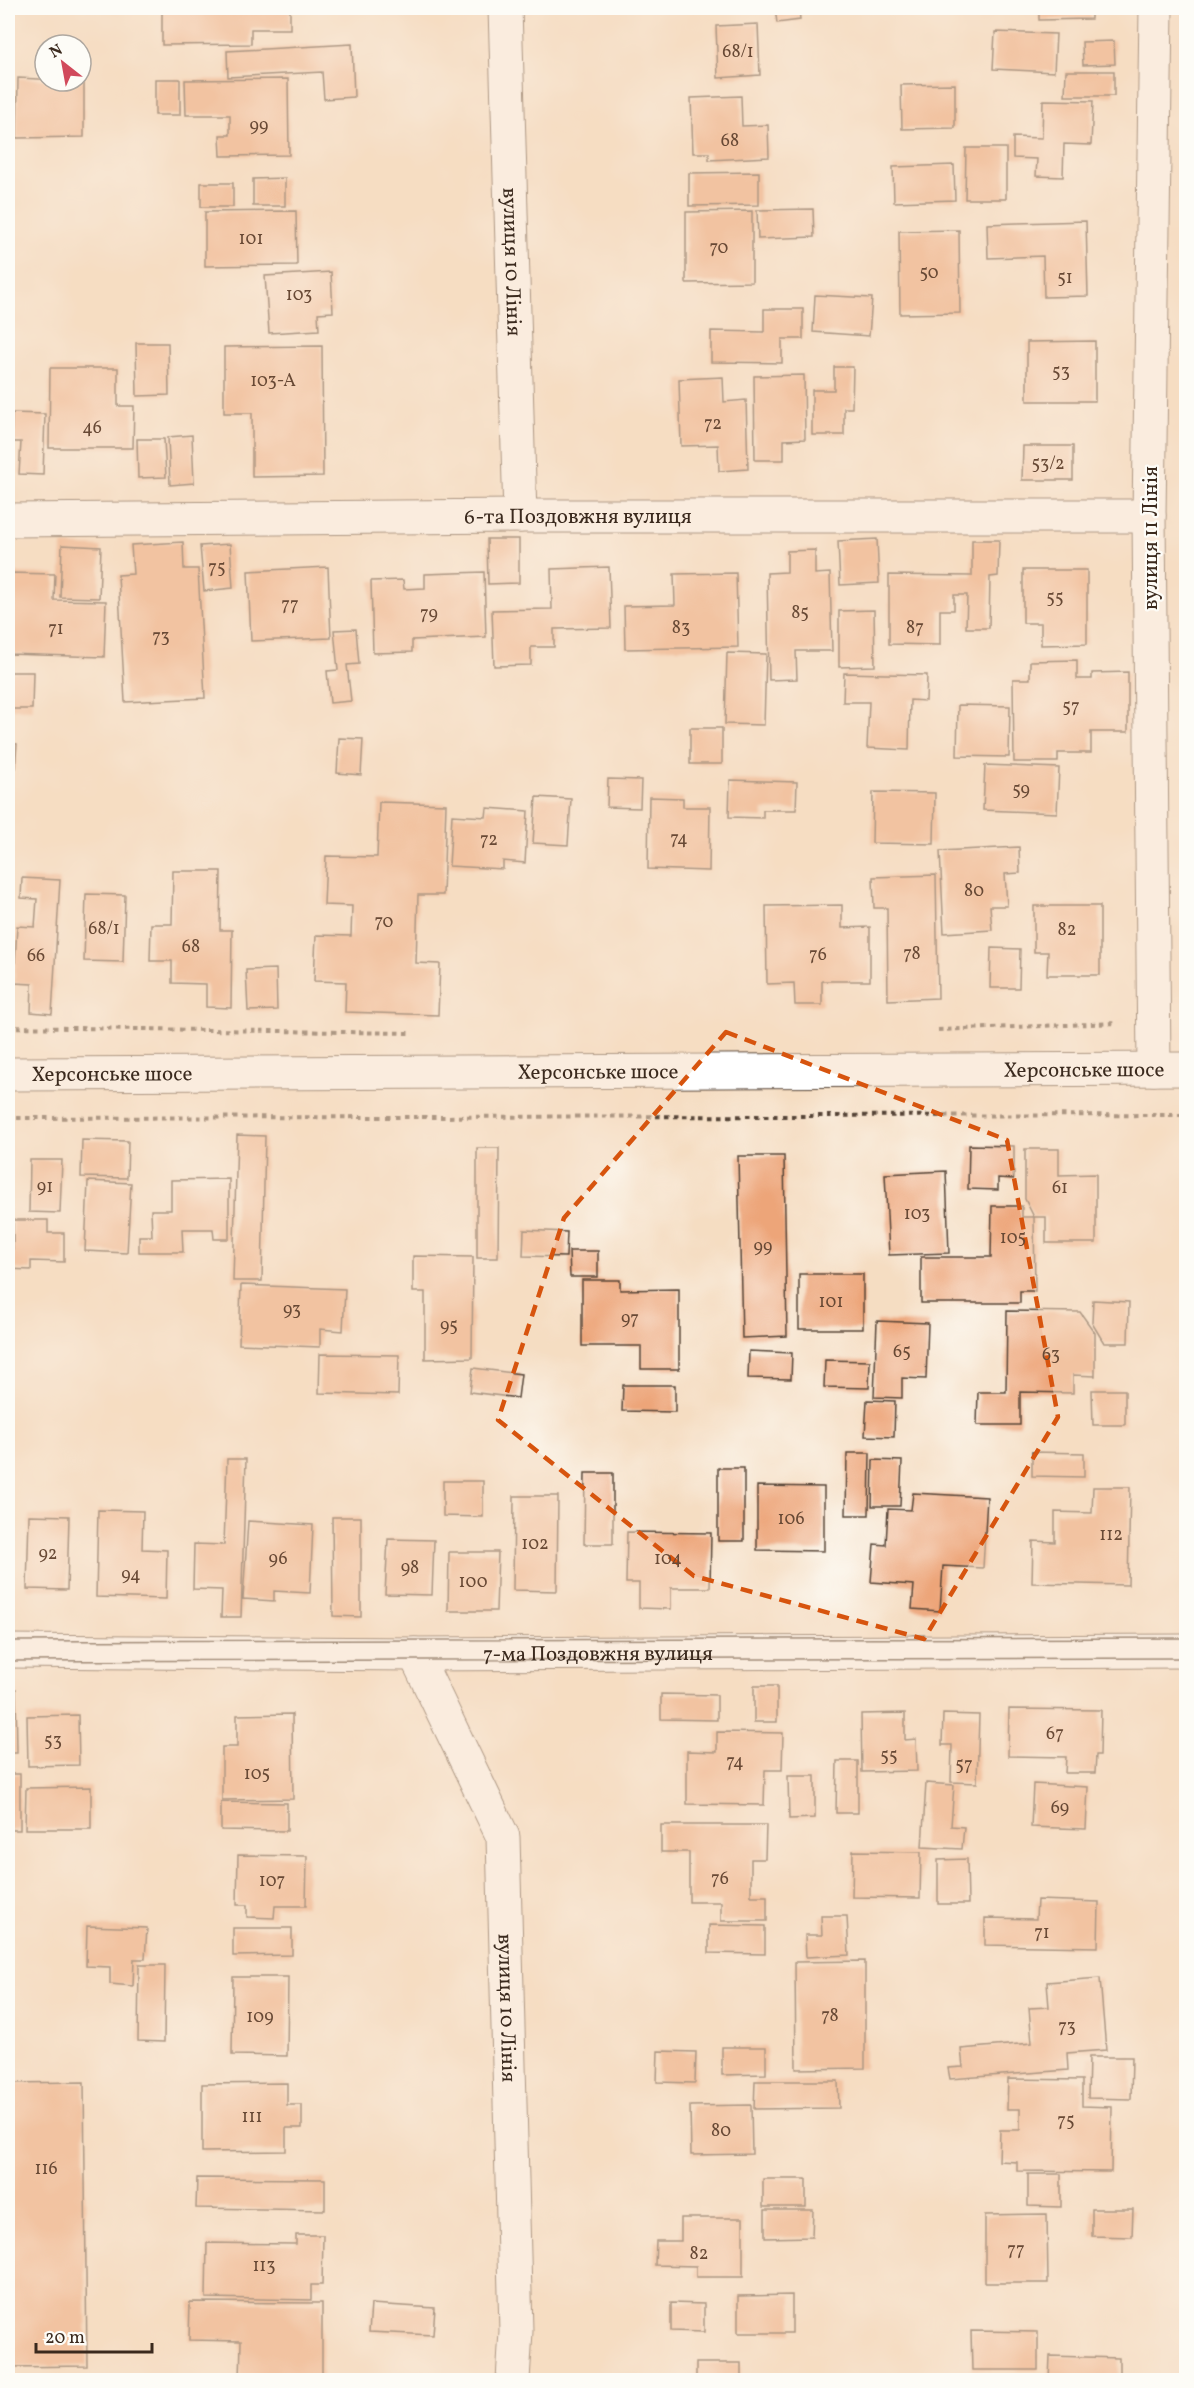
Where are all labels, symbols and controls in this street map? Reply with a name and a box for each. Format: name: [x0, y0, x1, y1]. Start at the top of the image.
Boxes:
north arrow: [33, 33, 93, 93]
text: N: [46, 39, 67, 64]
house number: 68/1: [722, 40, 754, 65]
house number: 99: [250, 114, 268, 139]
house number: 68: [721, 129, 739, 154]
street label: вулиця 10 Лінія: [494, 187, 528, 337]
house number: 101: [239, 227, 263, 252]
house number: 70: [710, 236, 729, 261]
house number: 50: [919, 261, 939, 286]
house number: 51: [1057, 266, 1073, 291]
house number: 103: [286, 283, 312, 308]
house number: 53: [1052, 360, 1070, 385]
house number: 103-А: [250, 369, 296, 394]
house number: 72: [704, 412, 722, 437]
house number: 46: [82, 416, 102, 441]
house number: 53/2: [1031, 452, 1065, 477]
street label: вулиця 11 Лінія: [1137, 466, 1166, 610]
street label: 6-та Поздовжня вулиця: [464, 503, 692, 532]
house number: 75: [208, 556, 226, 581]
house number: 55: [1046, 586, 1064, 611]
house number: 77: [281, 593, 299, 618]
house number: 85: [791, 601, 809, 626]
house number: 79: [420, 602, 438, 627]
house number: 83: [672, 616, 690, 641]
house number: 87: [906, 616, 924, 641]
house number: 71: [48, 617, 64, 642]
house number: 73: [152, 625, 170, 650]
house number: 57: [1062, 695, 1080, 720]
house number: 59: [1012, 778, 1030, 803]
house number: 74: [670, 827, 688, 852]
house number: 72: [480, 828, 498, 853]
house number: 80: [964, 879, 984, 904]
house number: 70: [375, 910, 394, 935]
house number: 68/1: [88, 917, 120, 942]
house number: 82: [1058, 918, 1076, 943]
house number: 68: [182, 935, 200, 960]
house number: 78: [903, 942, 921, 967]
house number: 76: [809, 943, 827, 968]
house number: 66: [27, 944, 45, 969]
street label: Херсонське шосе: [1003, 1056, 1165, 1086]
street label: Херсонське шосе: [517, 1058, 679, 1088]
street label: Херсонське шосе: [31, 1060, 193, 1090]
house number: 91: [37, 1175, 53, 1200]
house number: 61: [1052, 1176, 1068, 1201]
house number: 103: [904, 1202, 930, 1227]
house number: 105: [1000, 1226, 1026, 1251]
house number: 99: [754, 1235, 772, 1260]
house number: 101: [819, 1290, 843, 1315]
house number: 93: [283, 1298, 301, 1323]
house number: 97: [621, 1307, 639, 1332]
house number: 95: [440, 1314, 458, 1339]
house number: 65: [893, 1340, 911, 1365]
house number: 63: [1042, 1343, 1060, 1368]
house number: 106: [777, 1507, 805, 1532]
house number: 112: [1099, 1523, 1123, 1548]
house number: 102: [521, 1532, 549, 1557]
house number: 92: [38, 1542, 58, 1567]
house number: 96: [268, 1547, 288, 1572]
house number: 104: [654, 1547, 682, 1572]
house number: 98: [401, 1556, 419, 1581]
house number: 94: [121, 1563, 141, 1588]
house number: 100: [459, 1570, 488, 1595]
street label: 7-ма Поздовжня вулиця: [483, 1640, 713, 1670]
house number: 67: [1046, 1722, 1064, 1747]
house number: 53: [44, 1729, 62, 1754]
house number: 55: [880, 1744, 898, 1769]
house number: 74: [726, 1750, 744, 1775]
house number: 57: [955, 1753, 973, 1778]
house number: 105: [244, 1762, 270, 1787]
house number: 69: [1051, 1796, 1069, 1821]
house number: 76: [711, 1867, 729, 1892]
house number: 107: [259, 1869, 285, 1894]
house number: 71: [1034, 1921, 1050, 1946]
street label: вулиця 10 Лінія: [490, 1933, 522, 2083]
house number: 78: [821, 2004, 839, 2029]
house number: 109: [246, 2005, 274, 2030]
house number: 73: [1058, 2015, 1076, 2040]
house number: 111: [242, 2105, 262, 2130]
house number: 75: [1057, 2109, 1075, 2134]
house number: 80: [711, 2119, 731, 2144]
house number: 116: [34, 2157, 58, 2182]
house number: 77: [1007, 2238, 1025, 2263]
house number: 82: [690, 2242, 708, 2267]
house number: 113: [252, 2254, 276, 2279]
scale bar: [36, 2316, 152, 2354]
text: 20 m: [45, 2326, 85, 2351]

